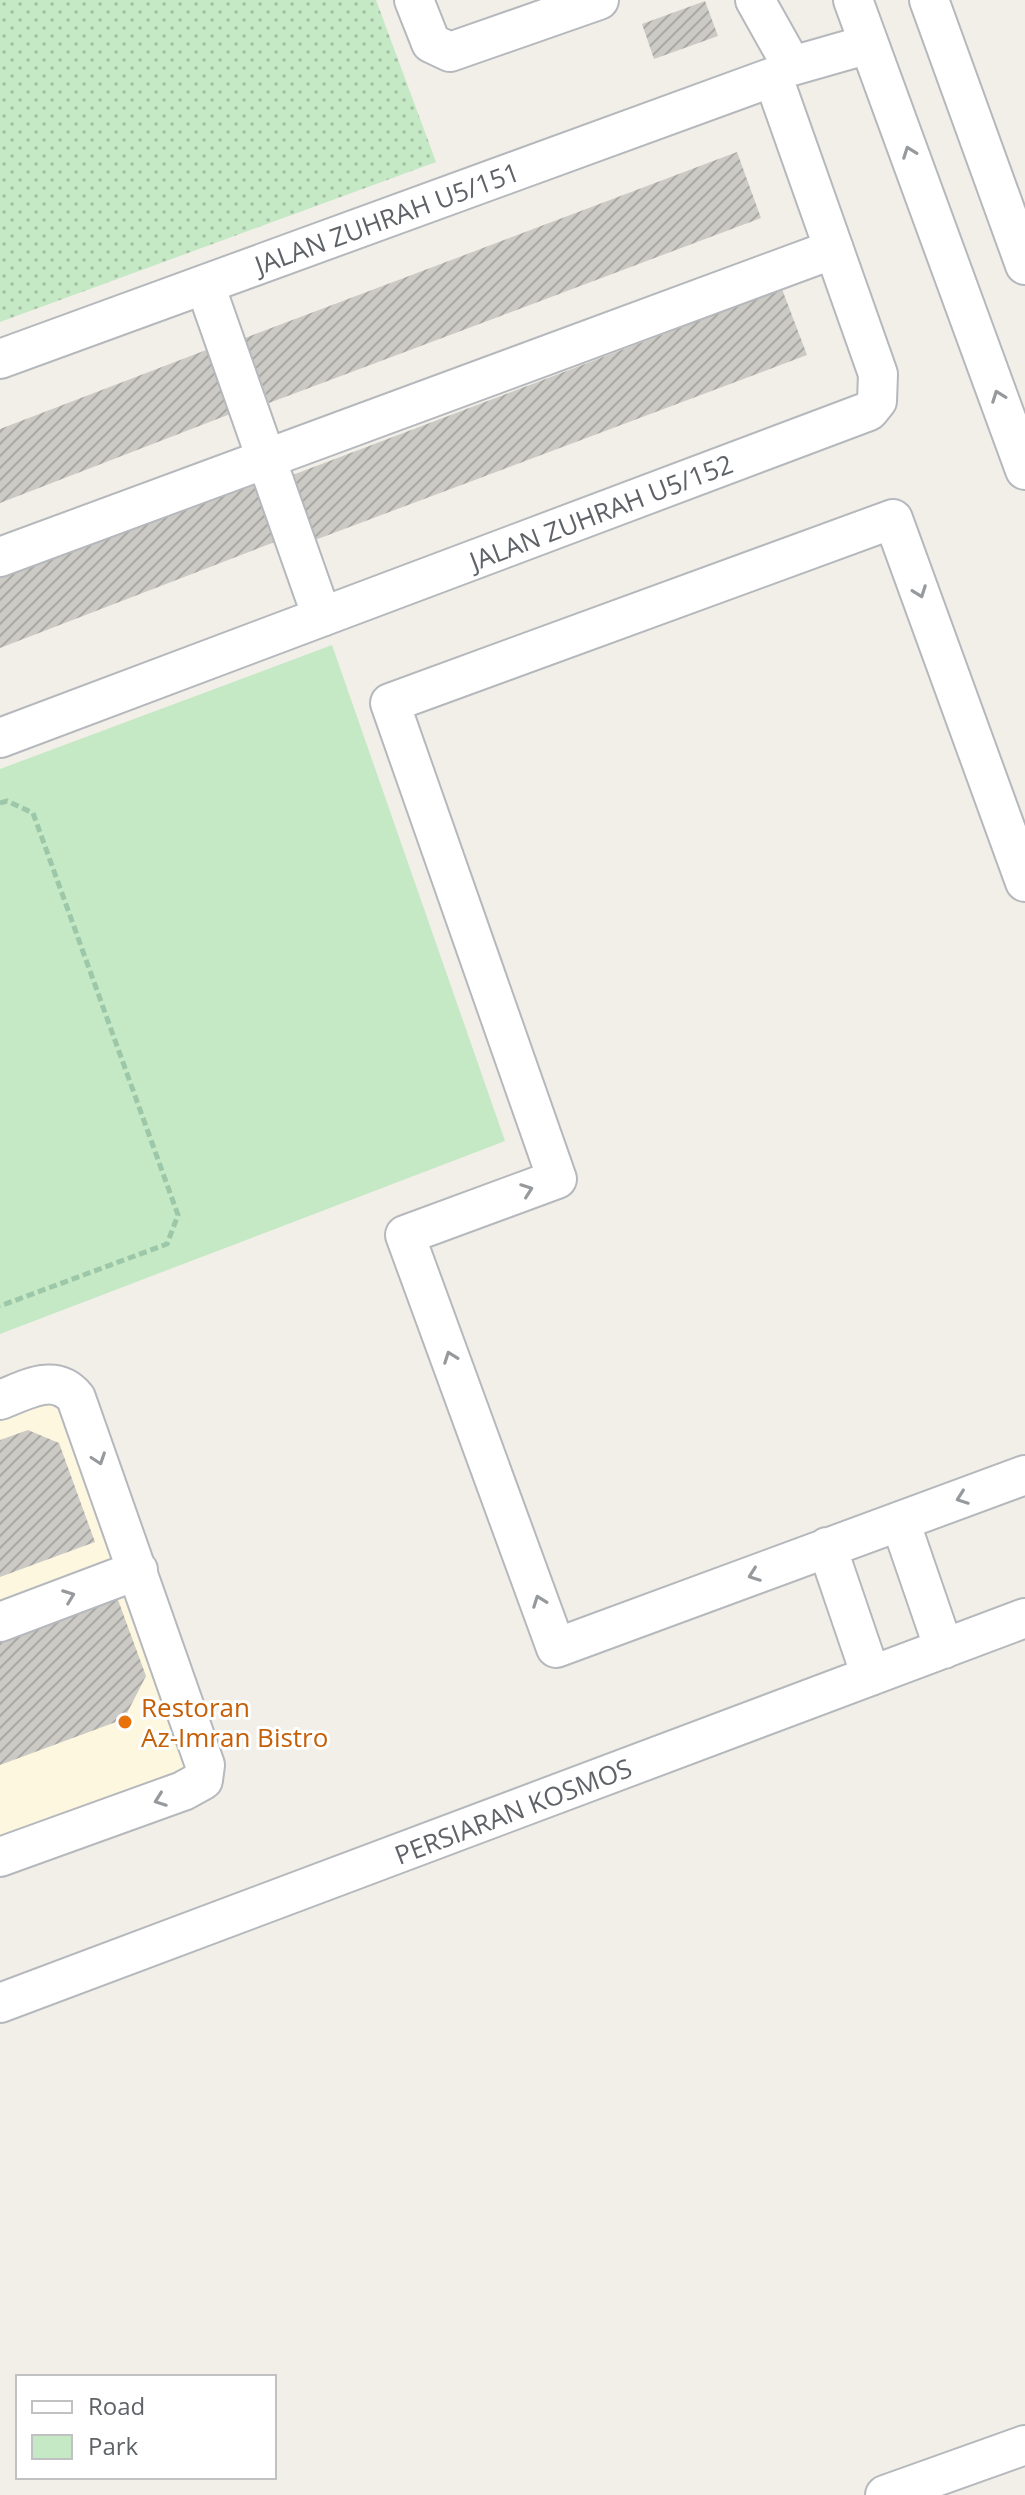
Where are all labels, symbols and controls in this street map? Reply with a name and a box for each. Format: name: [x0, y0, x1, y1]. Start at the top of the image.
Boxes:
one-way arrow: [902, 146, 919, 160]
street label: JALAN ZUHRAH U5/151: [247, 153, 524, 284]
one-way arrow: [991, 390, 1008, 404]
street label: JALAN ZUHRAH U5/152: [461, 445, 738, 580]
one-way arrow: [910, 584, 926, 598]
one-way arrow: [519, 1183, 533, 1200]
one-way arrow: [443, 1351, 460, 1365]
one-way arrow: [89, 1451, 106, 1465]
one-way arrow: [956, 1488, 970, 1505]
one-way arrow: [748, 1565, 762, 1581]
one-way arrow: [61, 1589, 75, 1606]
one-way arrow: [533, 1595, 549, 1609]
place label: Restoran Az-Imran Bistro: [141, 1689, 328, 1755]
marker: Restoran Az-Imran Bistro: [116, 1713, 134, 1731]
street label: PERSIARAN KOSMOS: [389, 1749, 637, 1873]
one-way arrow: [154, 1790, 168, 1807]
legend: [16, 2375, 276, 2479]
text: Road: [88, 2389, 145, 2422]
text: Park: [88, 2429, 139, 2462]

